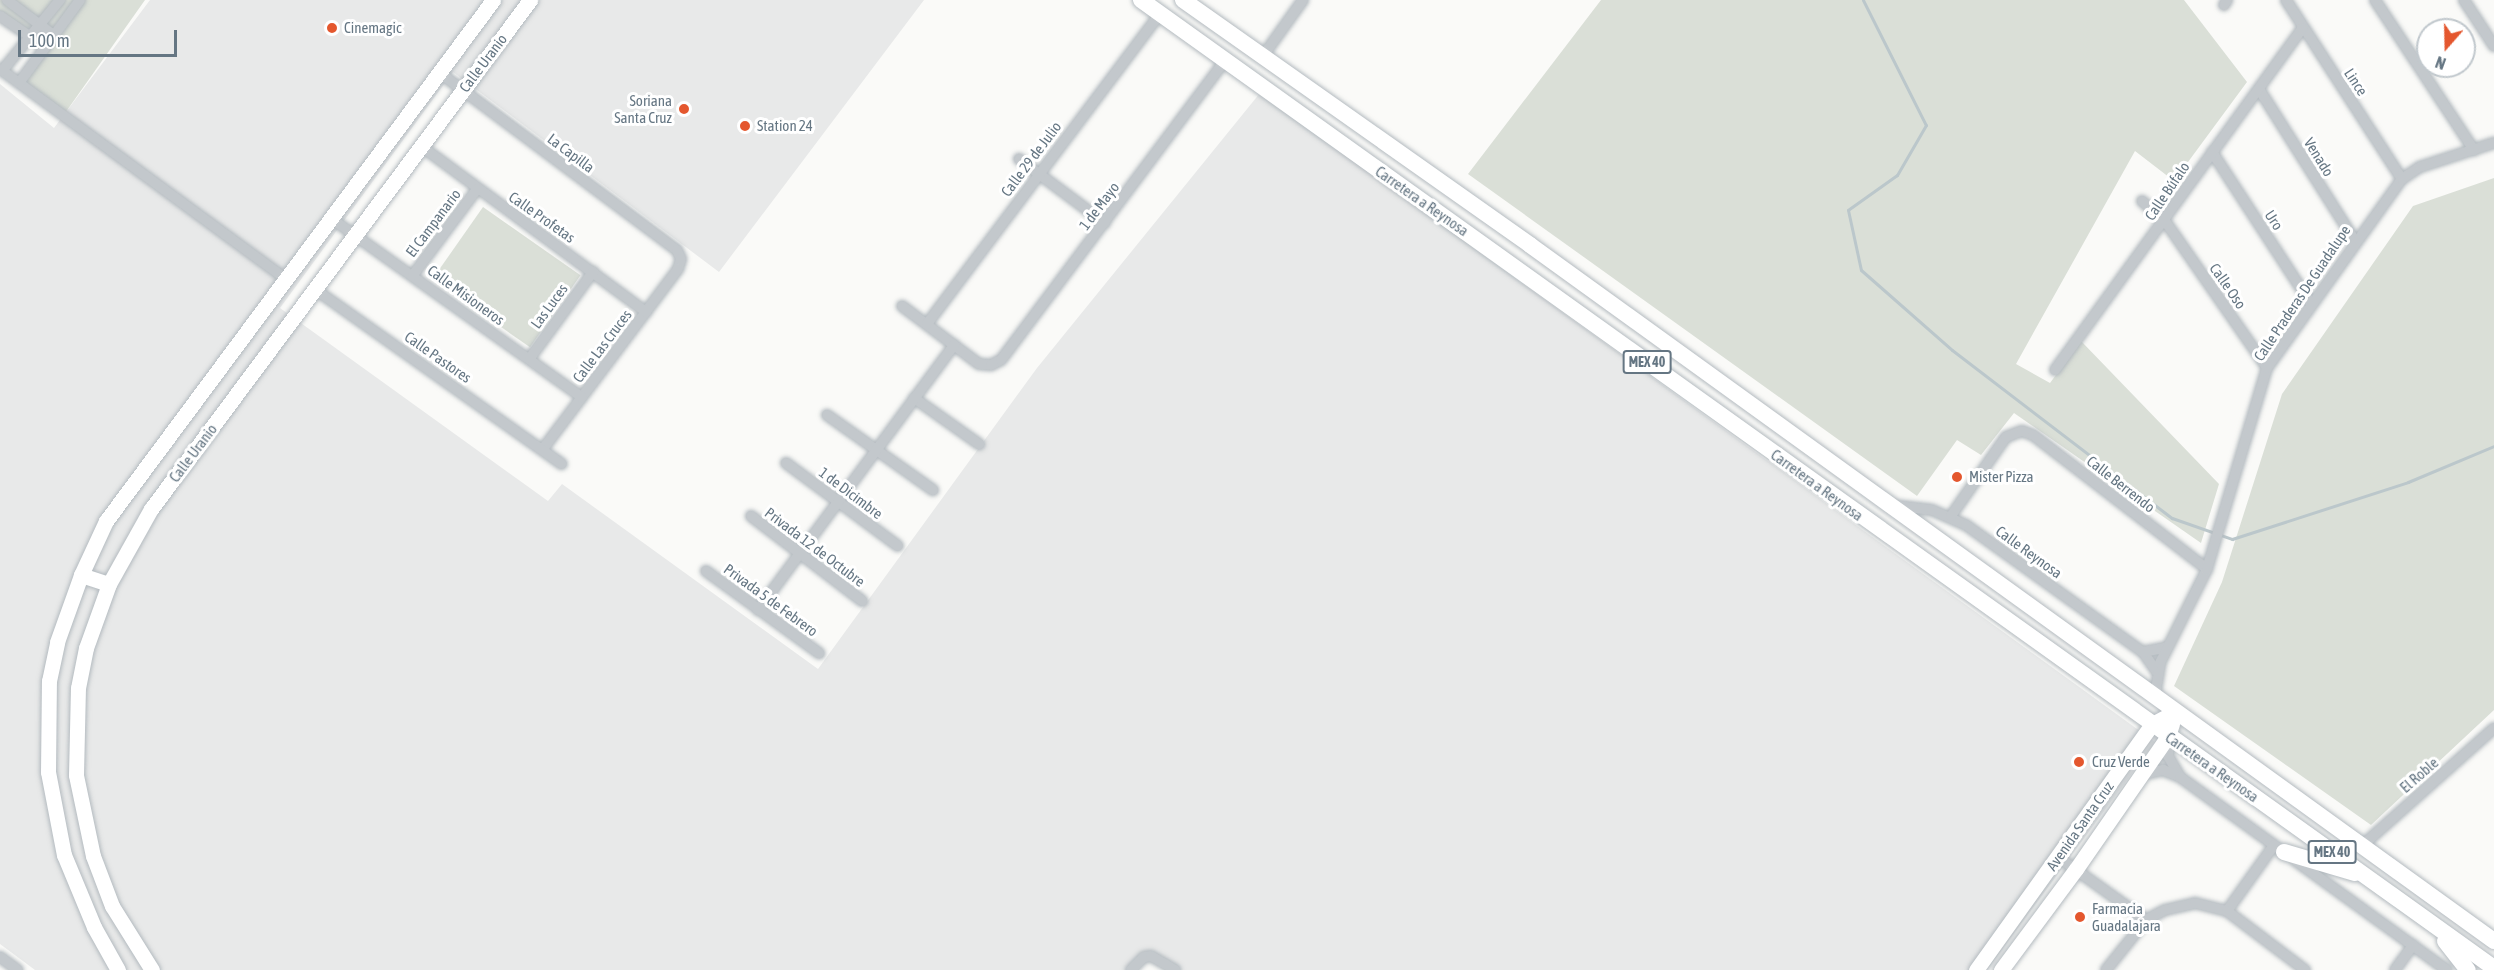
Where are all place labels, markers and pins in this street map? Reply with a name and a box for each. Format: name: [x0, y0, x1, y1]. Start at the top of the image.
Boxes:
place label: Cinemagic: [344, 19, 402, 37]
marker: Cinemagic: [325, 21, 339, 35]
place label: Soriana Santa Cruz: [614, 91, 672, 126]
marker: Soriana Santa Cruz: [677, 102, 691, 116]
place label: Station 24: [757, 117, 813, 135]
marker: Station 24: [738, 119, 752, 133]
place label: Mister Pizza: [1969, 468, 2034, 486]
marker: Mister Pizza: [1950, 470, 1964, 484]
marker: Cruz Verde: [2070, 753, 2088, 771]
place label: Cruz Verde: [2092, 753, 2150, 771]
place label: Farmacia Guadalajara: [2092, 899, 2161, 934]
marker: Farmacia Guadalajara: [2073, 910, 2087, 924]

